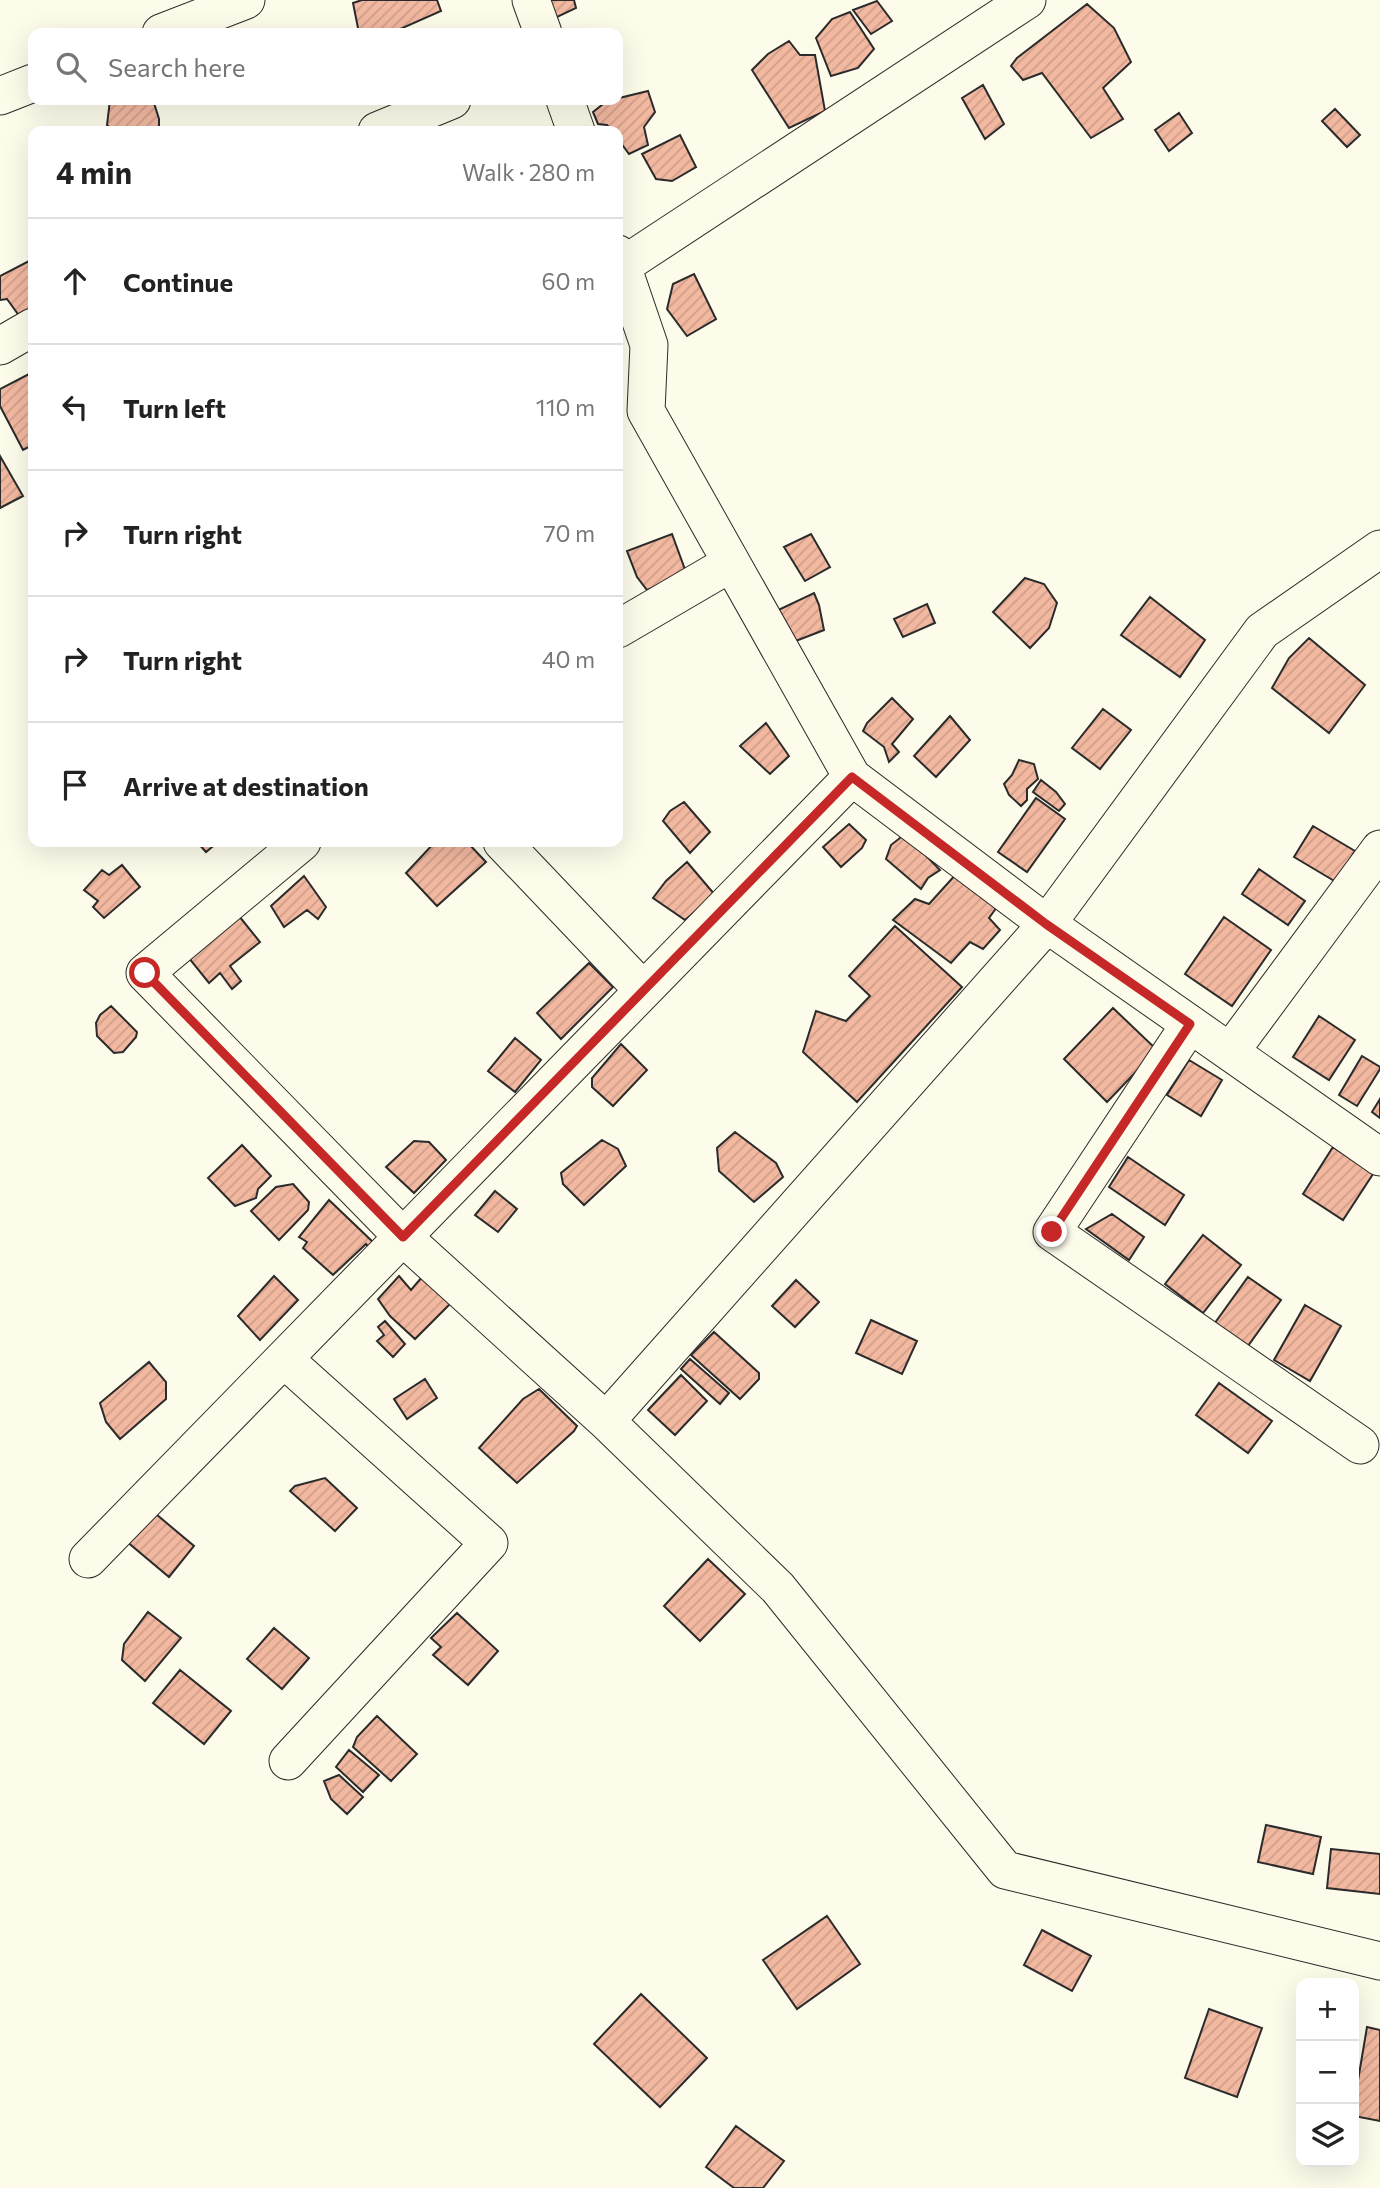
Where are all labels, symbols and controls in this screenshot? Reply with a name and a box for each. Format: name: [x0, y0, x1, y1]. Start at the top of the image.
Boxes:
search box: [28, 28, 623, 105]
icon: search: [52, 48, 90, 86]
text: Search here: [108, 51, 246, 82]
text: 4 min: [56, 153, 132, 190]
text: Walk · 280 m: [462, 158, 595, 186]
icon: ahead: [56, 262, 94, 300]
text: Continue: [123, 266, 233, 297]
text: 60 m: [542, 267, 595, 295]
icon: left: [56, 388, 94, 426]
text: Turn left: [123, 392, 226, 423]
text: 110 m: [536, 393, 595, 421]
icon: right: [56, 514, 94, 552]
text: Turn right: [123, 518, 242, 549]
text: 70 m: [543, 519, 595, 547]
icon: right: [56, 640, 94, 678]
text: Turn right: [123, 644, 242, 675]
text: 40 m: [542, 645, 595, 673]
icon: arrive: [56, 766, 94, 804]
text: Arrive at destination: [123, 770, 369, 801]
route start: [129, 957, 160, 988]
route end: [1036, 1216, 1067, 1247]
map controls: [1296, 1978, 1359, 2167]
button: +: [1296, 1978, 1359, 2041]
button: −: [1296, 2041, 1359, 2104]
button: layers: [1296, 2104, 1359, 2167]

